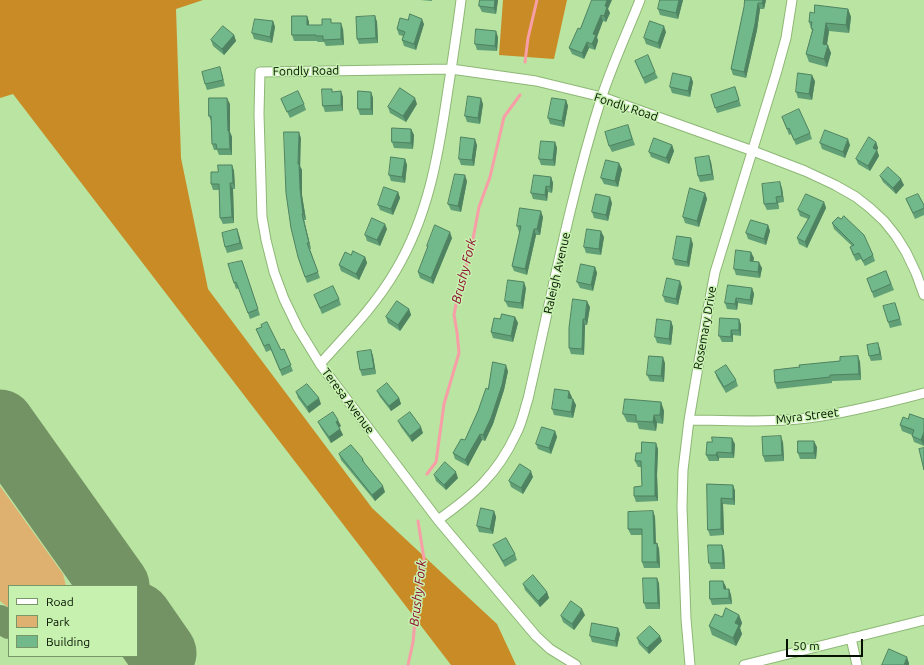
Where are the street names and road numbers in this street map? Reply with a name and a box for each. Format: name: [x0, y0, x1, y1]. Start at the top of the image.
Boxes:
street label: Fondly Road: [273, 63, 339, 79]
street label: Fondly Road: [592, 90, 660, 124]
street label: Raleigh Avenue: [541, 231, 573, 315]
street label: Rosemary Drive: [691, 285, 719, 371]
street label: Teresa Avenue: [319, 365, 377, 437]
street label: Myra Street: [775, 405, 839, 427]

